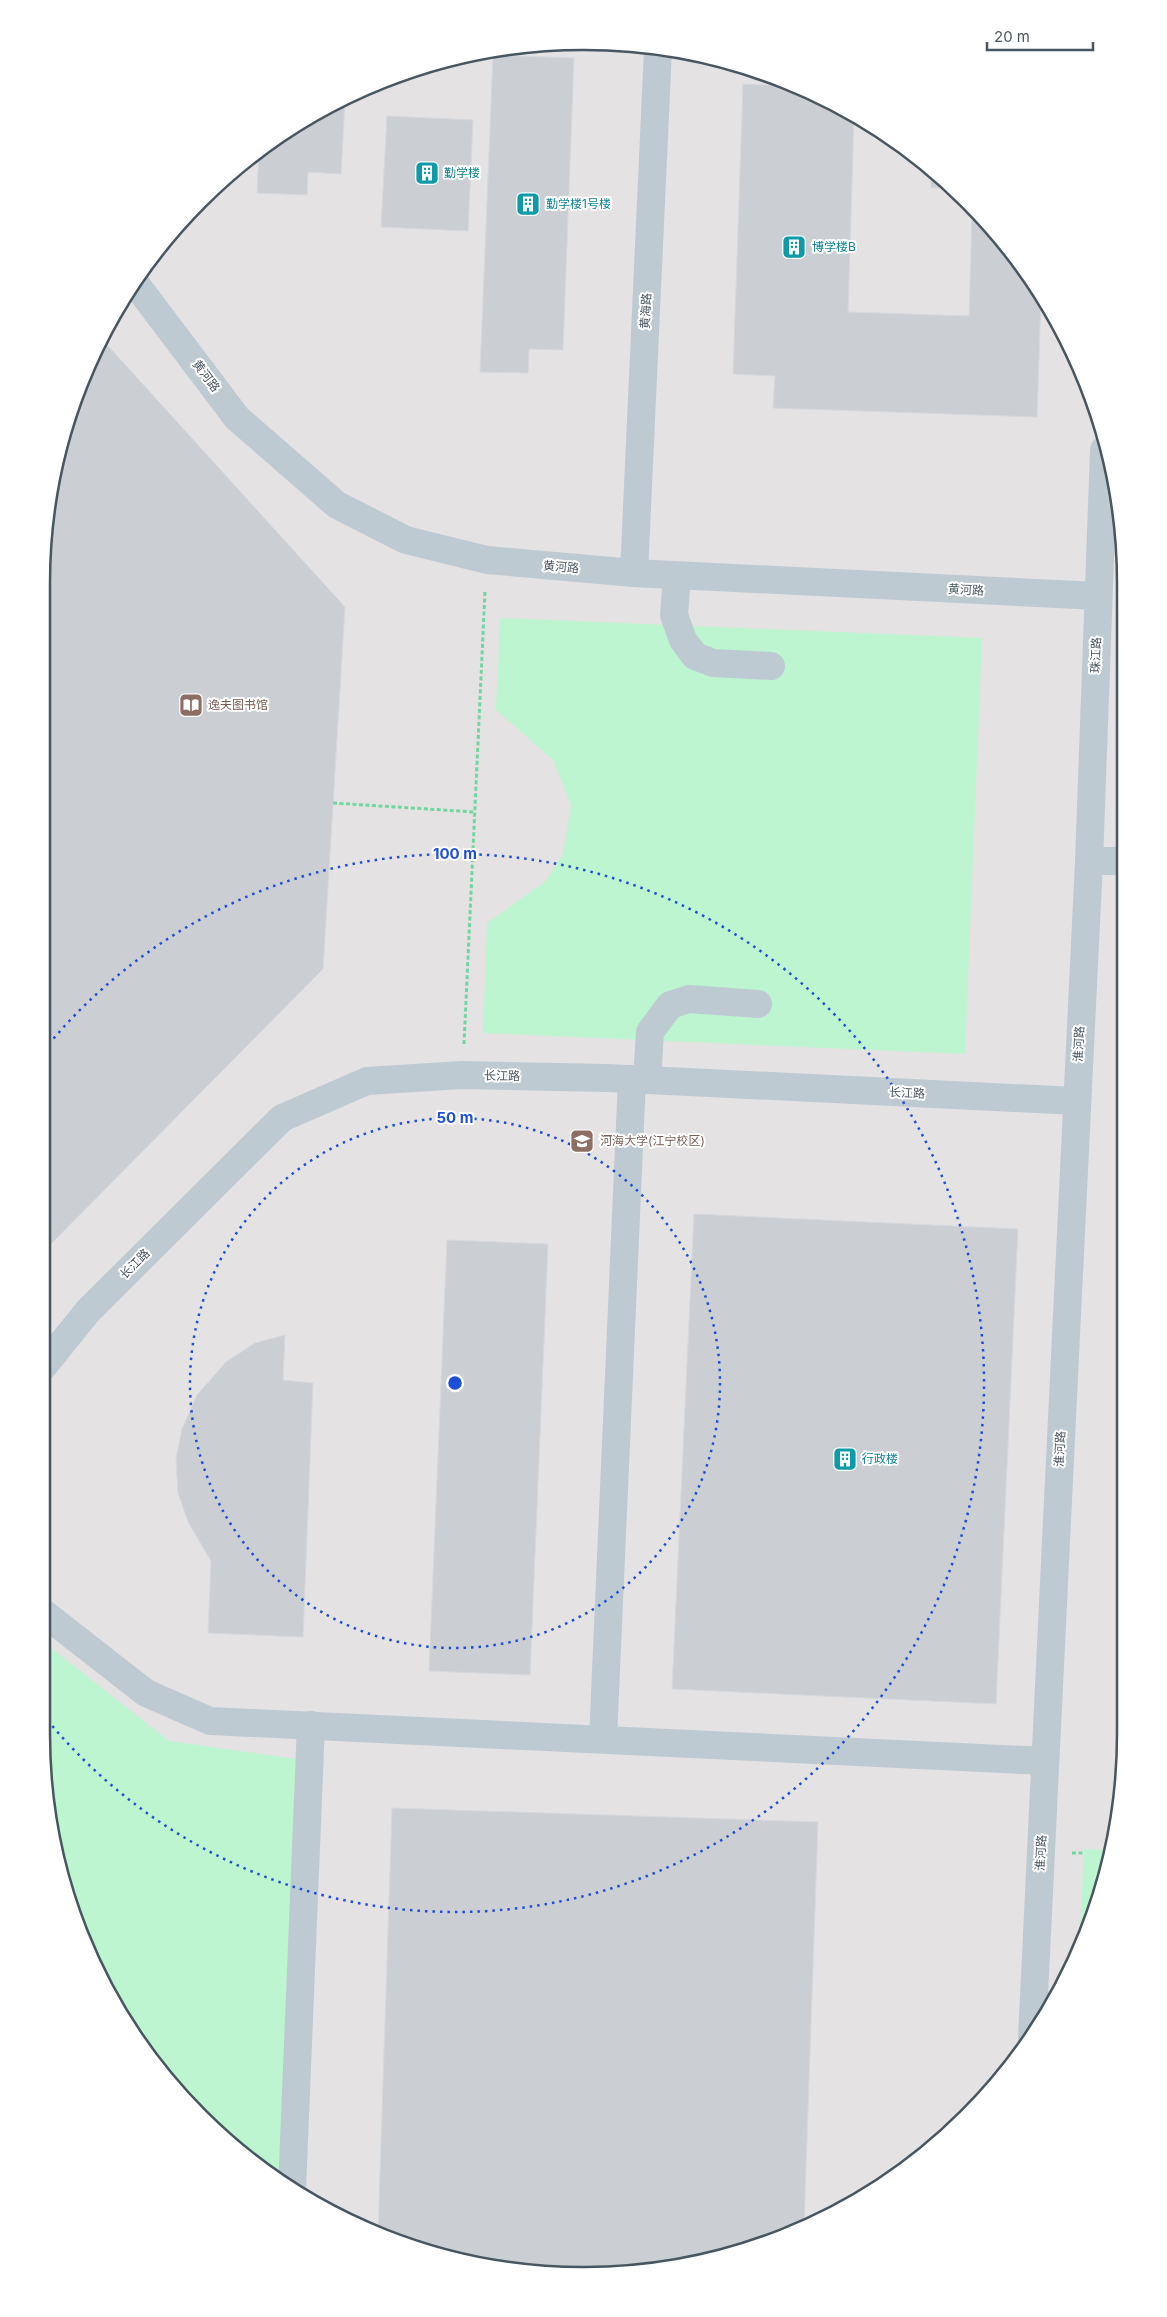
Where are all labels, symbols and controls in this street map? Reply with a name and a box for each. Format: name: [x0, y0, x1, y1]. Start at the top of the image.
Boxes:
scale bar: [987, 20, 1093, 52]
text: 20 m: [994, 27, 1030, 46]
building icon: 勤学楼: [414, 160, 440, 186]
place label: 勤学楼: [444, 165, 480, 180]
building icon: 勤学楼1号楼: [515, 191, 541, 217]
place label: 勤学楼1号楼: [546, 196, 611, 211]
building icon: 博学楼B: [781, 234, 807, 260]
place label: 博学楼B: [812, 239, 856, 254]
street label: 黄海路: [637, 293, 654, 329]
street label: 黄河路: [190, 357, 223, 395]
street label: 黄河路: [542, 557, 580, 576]
street label: 黄河路: [948, 581, 984, 598]
street label: 珠江路: [1087, 637, 1104, 673]
library icon: 逸夫图书馆: [178, 692, 204, 718]
place label: 逸夫图书馆: [208, 697, 268, 712]
text: 100 m: [433, 844, 477, 863]
street label: 淮河路: [1070, 1026, 1087, 1062]
street label: 长江路: [484, 1068, 520, 1083]
street label: 长江路: [889, 1084, 925, 1101]
text: 50 m: [437, 1108, 473, 1127]
school or university icon: 河海大学(江宁校区): [569, 1128, 595, 1154]
place label: 河海大学(江宁校区): [600, 1133, 705, 1148]
street label: 长江路: [117, 1246, 153, 1282]
centre of rings: [446, 1374, 464, 1392]
street label: 淮河路: [1051, 1431, 1068, 1467]
building icon: 行政楼: [832, 1446, 858, 1472]
place label: 行政楼: [862, 1451, 898, 1466]
street label: 淮河路: [1032, 1835, 1049, 1871]

